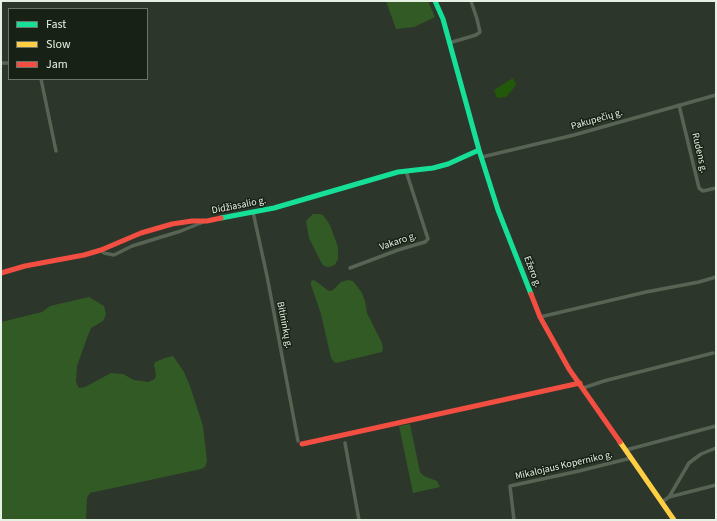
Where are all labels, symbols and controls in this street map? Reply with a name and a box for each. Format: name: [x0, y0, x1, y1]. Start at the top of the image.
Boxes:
legend: [8, 8, 148, 80]
text: Fast: [46, 16, 66, 33]
text: Slow: [46, 36, 71, 53]
text: Jam: [46, 56, 68, 73]
street label: Pakupečių g.: [570, 107, 624, 133]
street label: Rudens g.: [689, 132, 709, 174]
street label: Didžiasalio g.: [211, 195, 267, 217]
street label: Vakaro g.: [378, 230, 418, 254]
street label: Ežero g.: [521, 255, 543, 289]
street label: Bitininkų g.: [274, 301, 294, 349]
street label: Mikalojaus Koperniko g.: [514, 449, 614, 483]

